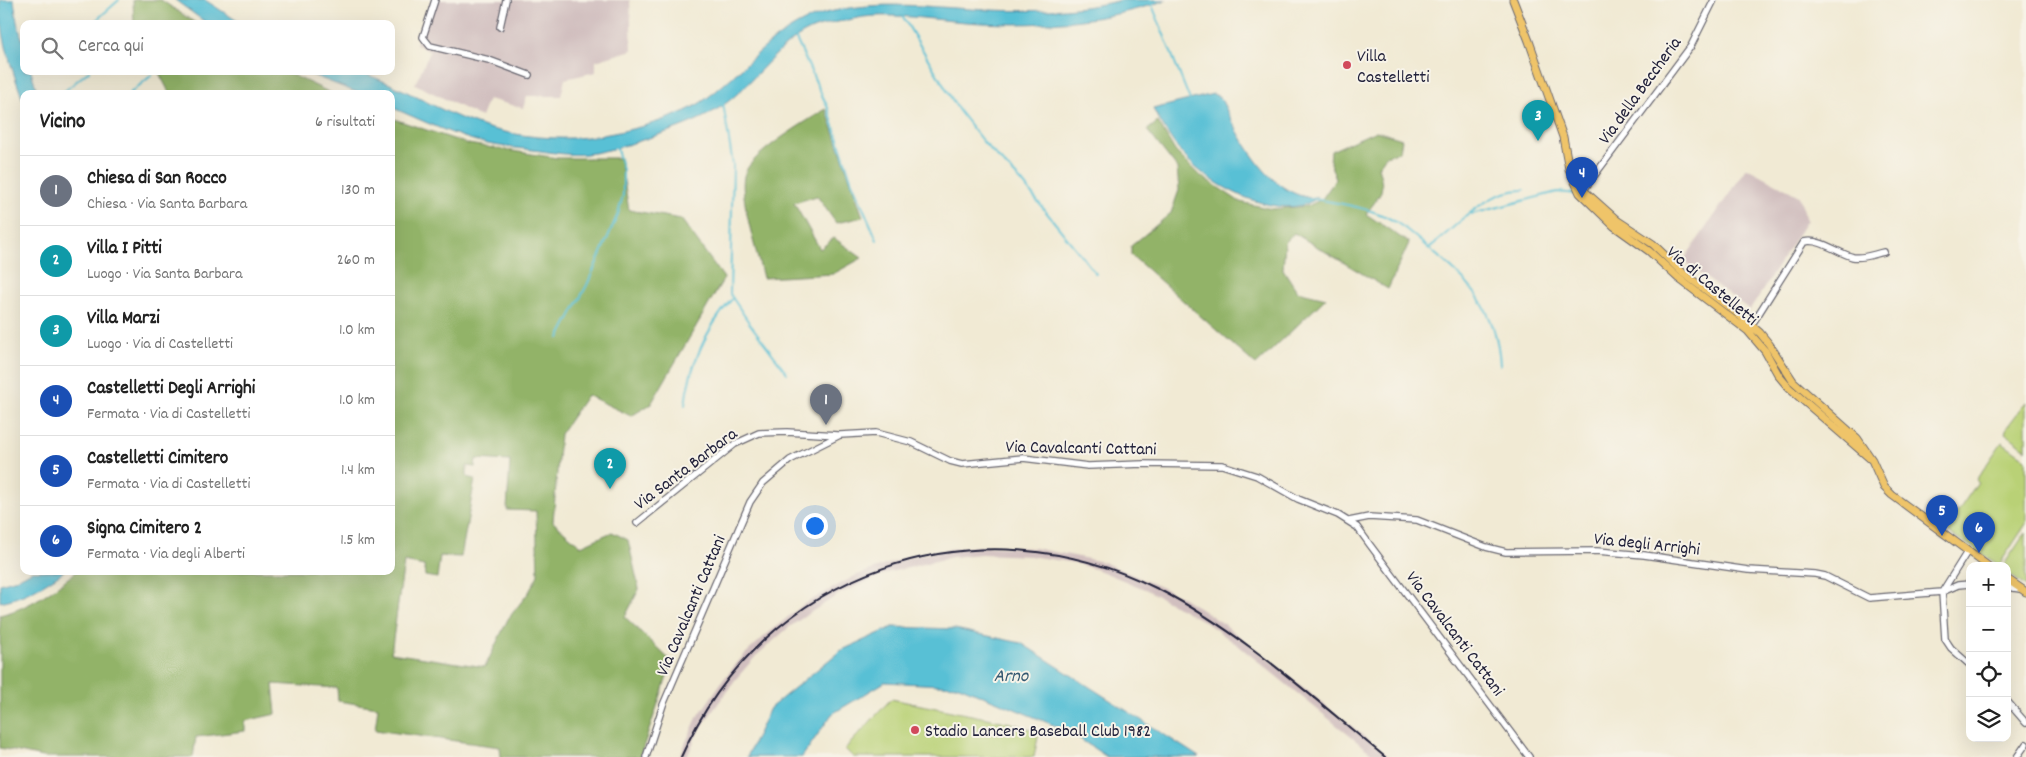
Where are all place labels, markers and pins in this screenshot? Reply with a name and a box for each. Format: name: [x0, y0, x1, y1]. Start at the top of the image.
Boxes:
place label: Villa Castelletti: [1357, 45, 1430, 91]
marker: Villa Castelletti: [1341, 59, 1353, 71]
pin: 3: [1522, 100, 1554, 141]
pin: 4: [1566, 157, 1598, 198]
pin: 1: [810, 384, 842, 425]
pin: 2: [594, 448, 626, 489]
pin: 5: [1926, 495, 1958, 536]
pin: 6: [1963, 512, 1995, 553]
place label: Stadio Lancers Baseball Club 1982: [925, 720, 1151, 745]
marker: Stadio Lancers Baseball Club 1982: [909, 724, 921, 736]

